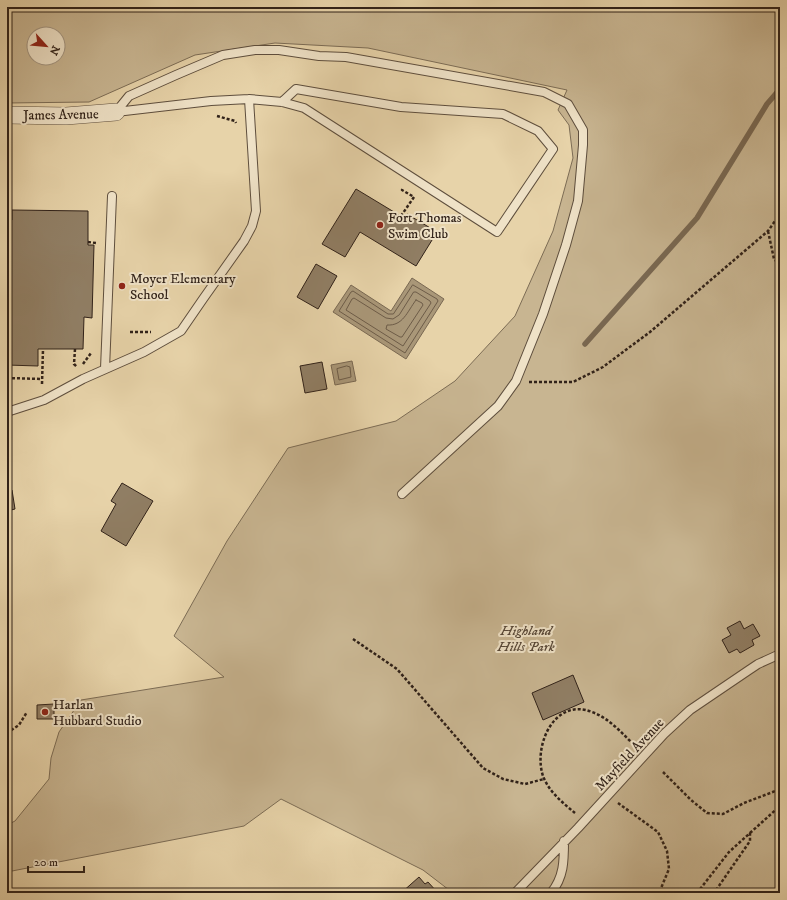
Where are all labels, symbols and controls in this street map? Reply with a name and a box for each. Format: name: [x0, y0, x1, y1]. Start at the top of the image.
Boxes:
north arrow: [26, 26, 66, 66]
text: N: [46, 43, 62, 57]
street label: James Avenue: [21, 105, 99, 125]
place label: Fort Thomas Swim Club: [388, 209, 462, 243]
marker: Fort Thomas Swim Club: [375, 220, 385, 230]
place label: Moyer Elementary School: [130, 270, 236, 304]
marker: Moyer Elementary School: [117, 281, 127, 291]
park label: Highland Hills Park: [496, 622, 555, 656]
place label: Harlan Hubbard Studio: [53, 696, 142, 730]
marker: Harlan Hubbard Studio: [40, 707, 50, 717]
street label: Mayfield Avenue: [591, 714, 668, 795]
scale bar: [28, 848, 84, 874]
text: 20 m: [34, 855, 58, 870]

